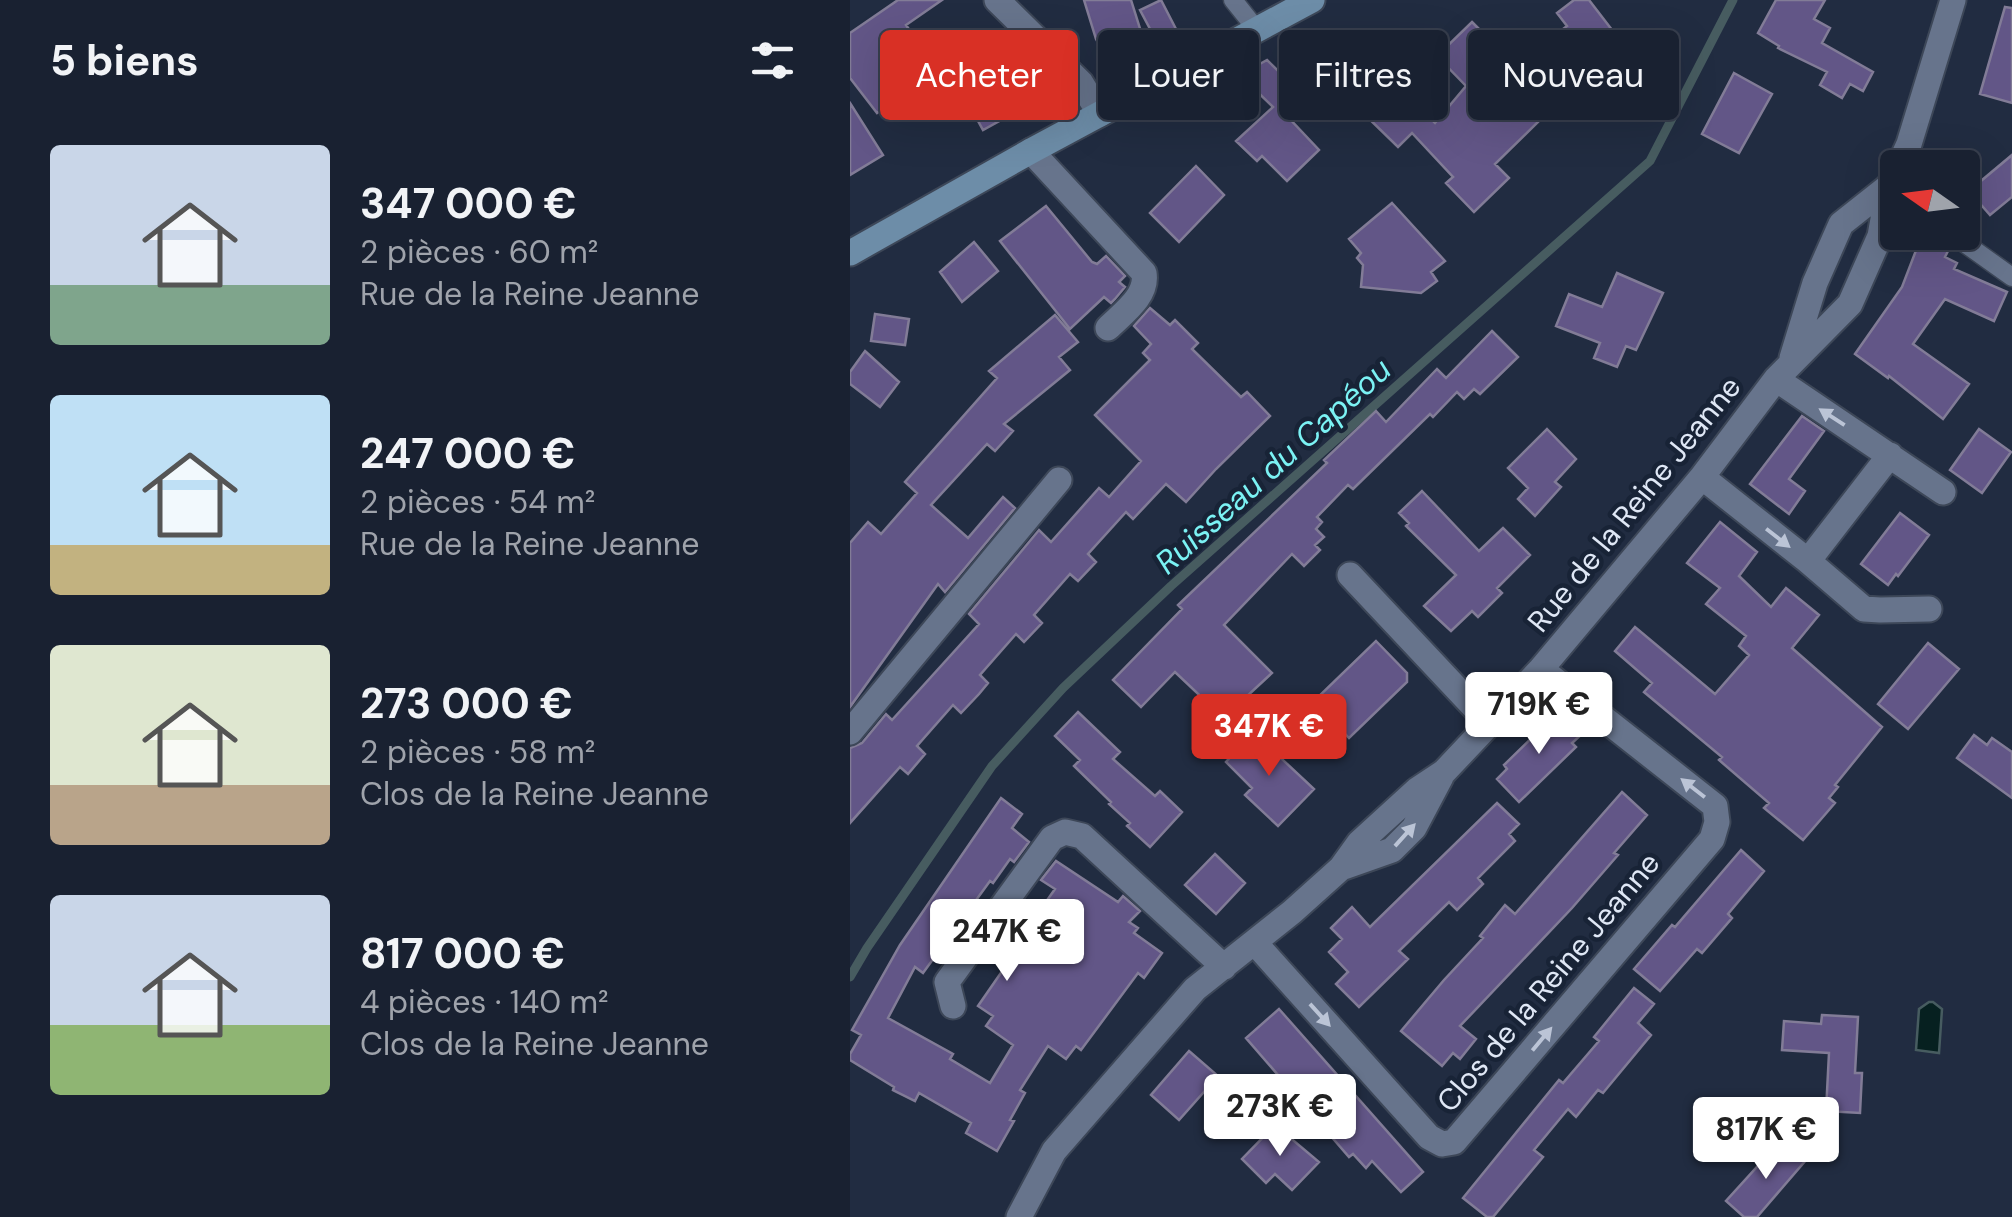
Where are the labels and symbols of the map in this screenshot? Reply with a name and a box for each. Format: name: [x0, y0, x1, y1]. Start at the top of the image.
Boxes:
north arrow: [1880, 150, 1980, 250]
water label: Ruisseau du Capéou: [1146, 349, 1400, 583]
street label: Rue de la Reine Jeanne: [1519, 368, 1749, 640]
one-way arrow: [1819, 409, 1846, 427]
one-way arrow: [1765, 527, 1791, 547]
pin: 719K €: [1458, 672, 1620, 757]
pin: 347K €: [1188, 694, 1350, 779]
one-way arrow: [1680, 778, 1706, 799]
one-way arrow: [1394, 823, 1416, 848]
street label: Clos de la Reine Jeanne: [1428, 844, 1668, 1120]
pin: 247K €: [926, 899, 1088, 984]
one-way arrow: [1309, 1002, 1331, 1027]
one-way arrow: [1530, 1027, 1552, 1052]
pin: 273K €: [1199, 1074, 1361, 1159]
pin: 817K €: [1685, 1097, 1847, 1182]

